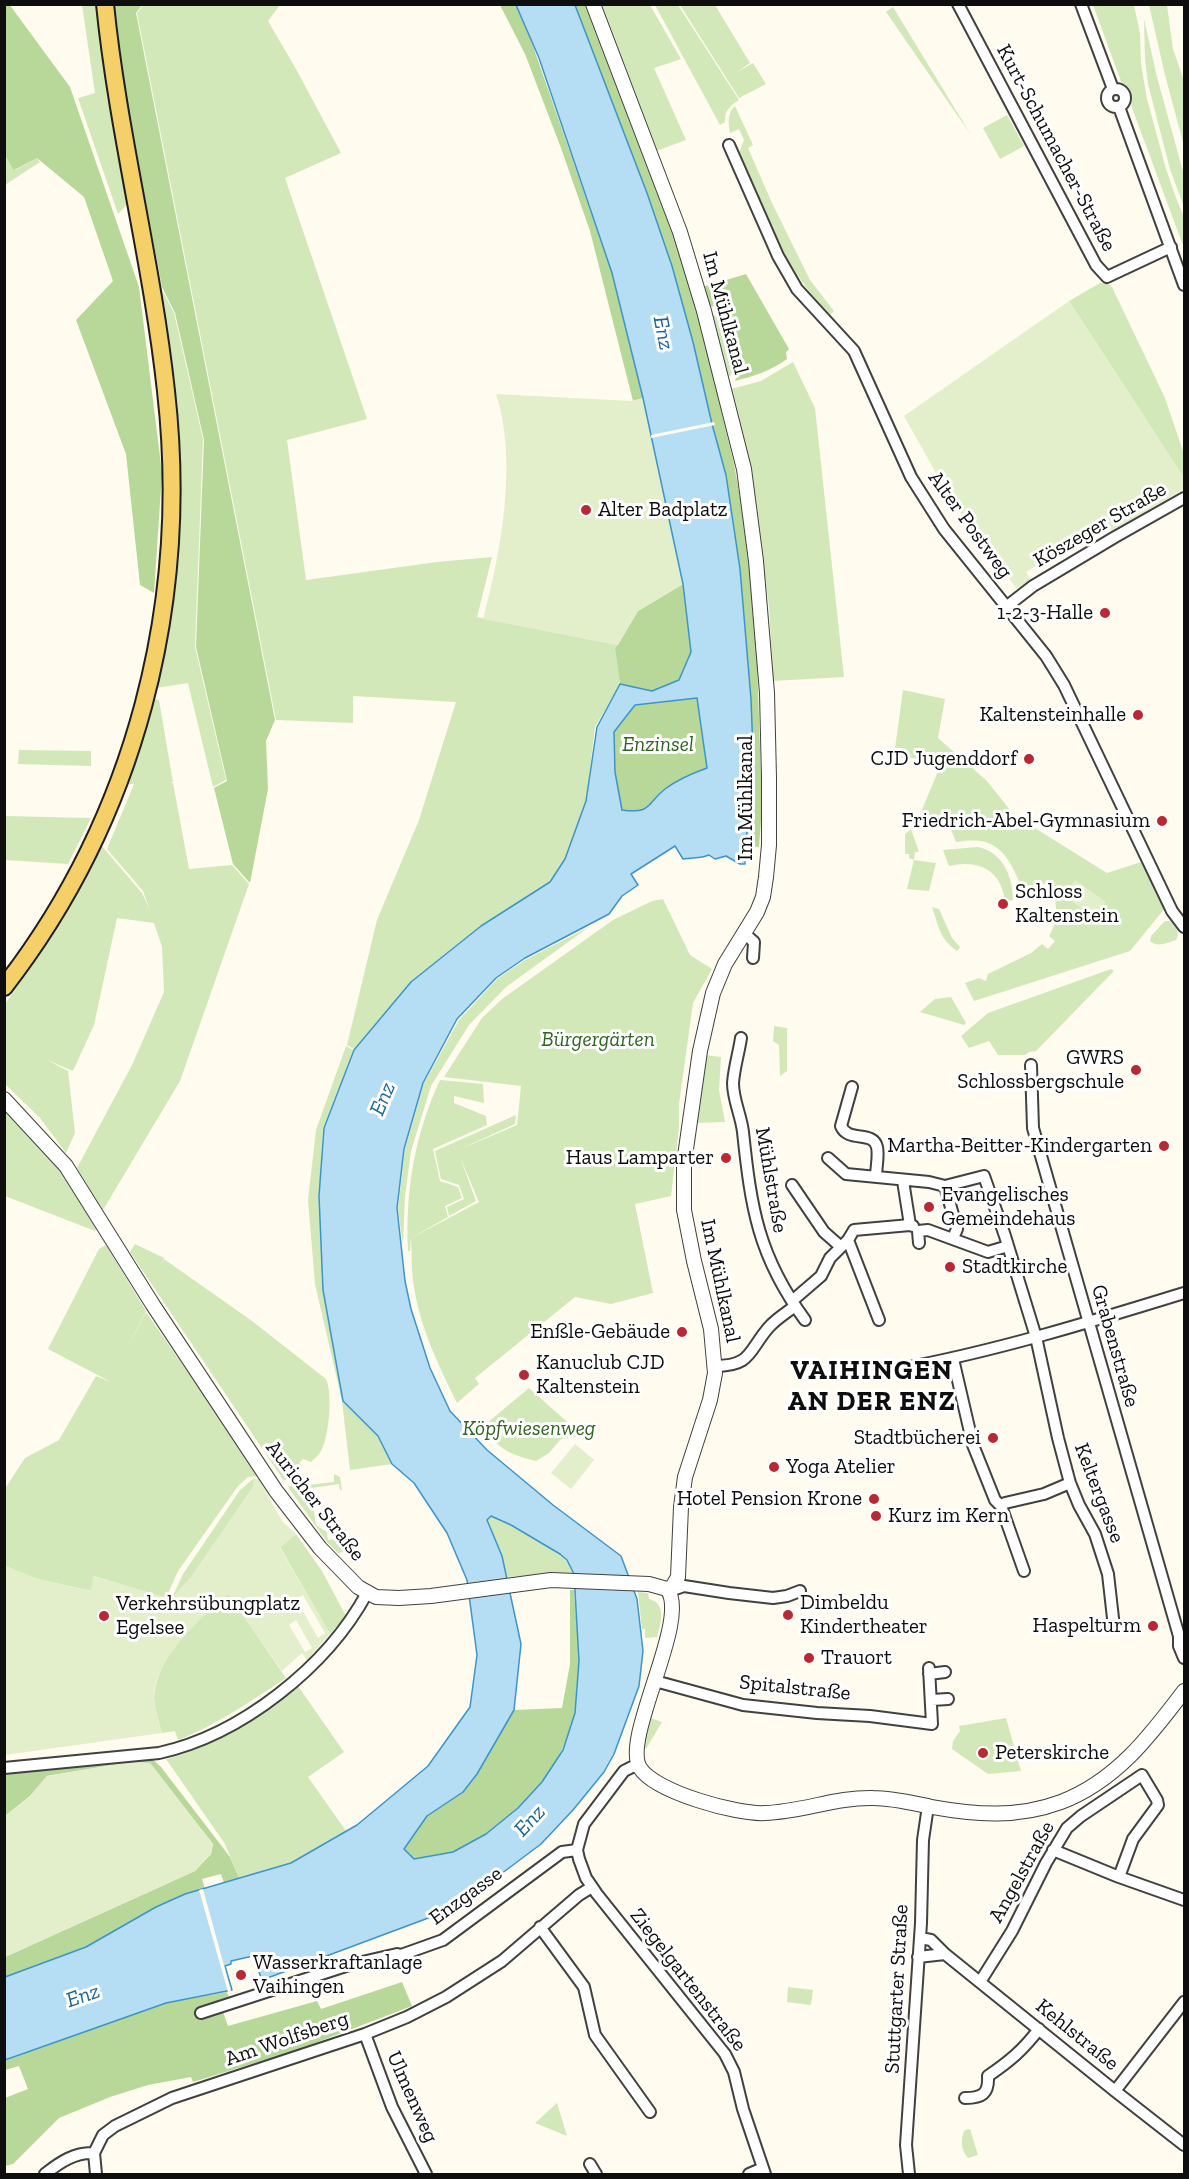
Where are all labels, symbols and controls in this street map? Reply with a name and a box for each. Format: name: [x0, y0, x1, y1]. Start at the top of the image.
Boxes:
street label: Kurt-Schumacher-Straße: [991, 40, 1121, 256]
street label: Im Mühlkanal: [697, 249, 753, 377]
water label: Enz: [647, 314, 679, 352]
street label: Alter Postweg: [922, 466, 1018, 584]
street label: Köszeger Straße: [1029, 477, 1171, 573]
place label: Alter Badplatz: [598, 497, 728, 523]
marker: Alter Badplatz: [579, 503, 593, 517]
place label: 1-2-3-Halle: [997, 600, 1093, 626]
marker: 1-2-3-Halle: [1098, 606, 1112, 620]
place label: Kaltensteinhalle: [979, 702, 1126, 728]
marker: Kaltensteinhalle: [1131, 708, 1145, 722]
park label: Enzinsel: [622, 732, 694, 758]
street label: Im Mühlkanal: [733, 735, 759, 861]
place label: CJD Jugenddorf: [871, 746, 1017, 772]
marker: CJD Jugenddorf: [1022, 752, 1036, 766]
place label: Friedrich-Abel-Gymnasium: [902, 808, 1150, 834]
marker: Friedrich-Abel-Gymnasium: [1155, 814, 1169, 828]
place label: Schloss Kaltenstein: [1015, 879, 1119, 929]
marker: Schloss Kaltenstein: [996, 897, 1010, 911]
park label: Bürgergärten: [541, 1027, 655, 1053]
place label: GWRS Schlossbergschule: [957, 1045, 1124, 1095]
marker: GWRS Schlossbergschule: [1129, 1063, 1143, 1077]
water label: Enz: [364, 1078, 402, 1120]
street label: Mühlstraße: [749, 1125, 793, 1235]
place label: Martha-Beitter-Kindergarten: [887, 1133, 1152, 1159]
marker: Martha-Beitter-Kindergarten: [1157, 1139, 1171, 1153]
place label: Haus Lamparter: [566, 1145, 714, 1171]
marker: Haus Lamparter: [719, 1151, 733, 1165]
place label: Evangelisches Gemeindehaus: [941, 1182, 1076, 1232]
marker: Evangelisches Gemeindehaus: [922, 1200, 936, 1214]
street label: Im Mühlkanal: [695, 1217, 745, 1345]
place label: Stadtkirche: [962, 1254, 1067, 1280]
marker: Stadtkirche: [943, 1260, 957, 1274]
street label: Grabenstraße: [1086, 1282, 1144, 1410]
place label: Enßle-Gebäude: [530, 1319, 670, 1345]
marker: Enßle-Gebäude: [675, 1325, 689, 1339]
place label: Kanuclub CJD Kaltenstein: [536, 1350, 664, 1400]
district label: VAIHINGEN AN DER ENZ: [788, 1355, 956, 1418]
marker: Kanuclub CJD Kaltenstein: [517, 1368, 531, 1382]
park label: Köpfwiesenweg: [462, 1416, 596, 1442]
place label: Stadtbücherei: [854, 1425, 981, 1451]
marker: Stadtbücherei: [986, 1431, 1000, 1445]
street label: Auricher Straße: [260, 1436, 370, 1566]
street label: Keltergasse: [1068, 1440, 1130, 1546]
place label: Yoga Atelier: [786, 1454, 896, 1480]
marker: Yoga Atelier: [767, 1460, 781, 1474]
place label: Hotel Pension Krone: [677, 1486, 862, 1512]
marker: Hotel Pension Krone: [867, 1492, 881, 1506]
place label: Kurz im Kern: [888, 1503, 1009, 1529]
marker: Kurz im Kern: [869, 1509, 883, 1523]
place label: Dimbeldu Kindertheater: [800, 1590, 928, 1640]
place label: Verkehrsübungplatz Egelsee: [116, 1591, 300, 1641]
marker: Dimbeldu Kindertheater: [781, 1608, 795, 1622]
marker: Verkehrsübungplatz Egelsee: [97, 1609, 111, 1623]
place label: Haspelturm: [1032, 1613, 1141, 1639]
marker: Haspelturm: [1146, 1619, 1160, 1633]
place label: Trauort: [821, 1645, 892, 1671]
marker: Trauort: [802, 1651, 816, 1665]
street label: Spitalstraße: [738, 1670, 852, 1706]
place label: Peterskirche: [995, 1740, 1109, 1766]
marker: Peterskirche: [976, 1746, 990, 1760]
water label: Enz: [509, 1800, 551, 1842]
street label: Angelstraße: [984, 1817, 1060, 1927]
street label: Enzgasse: [425, 1861, 507, 1931]
street label: Ziegelgartenstraße: [624, 1903, 752, 2057]
street label: Stuttgarter Straße: [880, 1904, 914, 2074]
place label: Wasserkraftanlage Vaihingen: [253, 1950, 422, 2000]
marker: Wasserkraftanlage Vaihingen: [234, 1968, 248, 1982]
water label: Enz: [63, 1978, 103, 2014]
street label: Kehlstraße: [1030, 1994, 1124, 2076]
street label: Am Wolfsberg: [222, 2006, 352, 2072]
street label: Ulmenweg: [381, 2047, 443, 2147]

